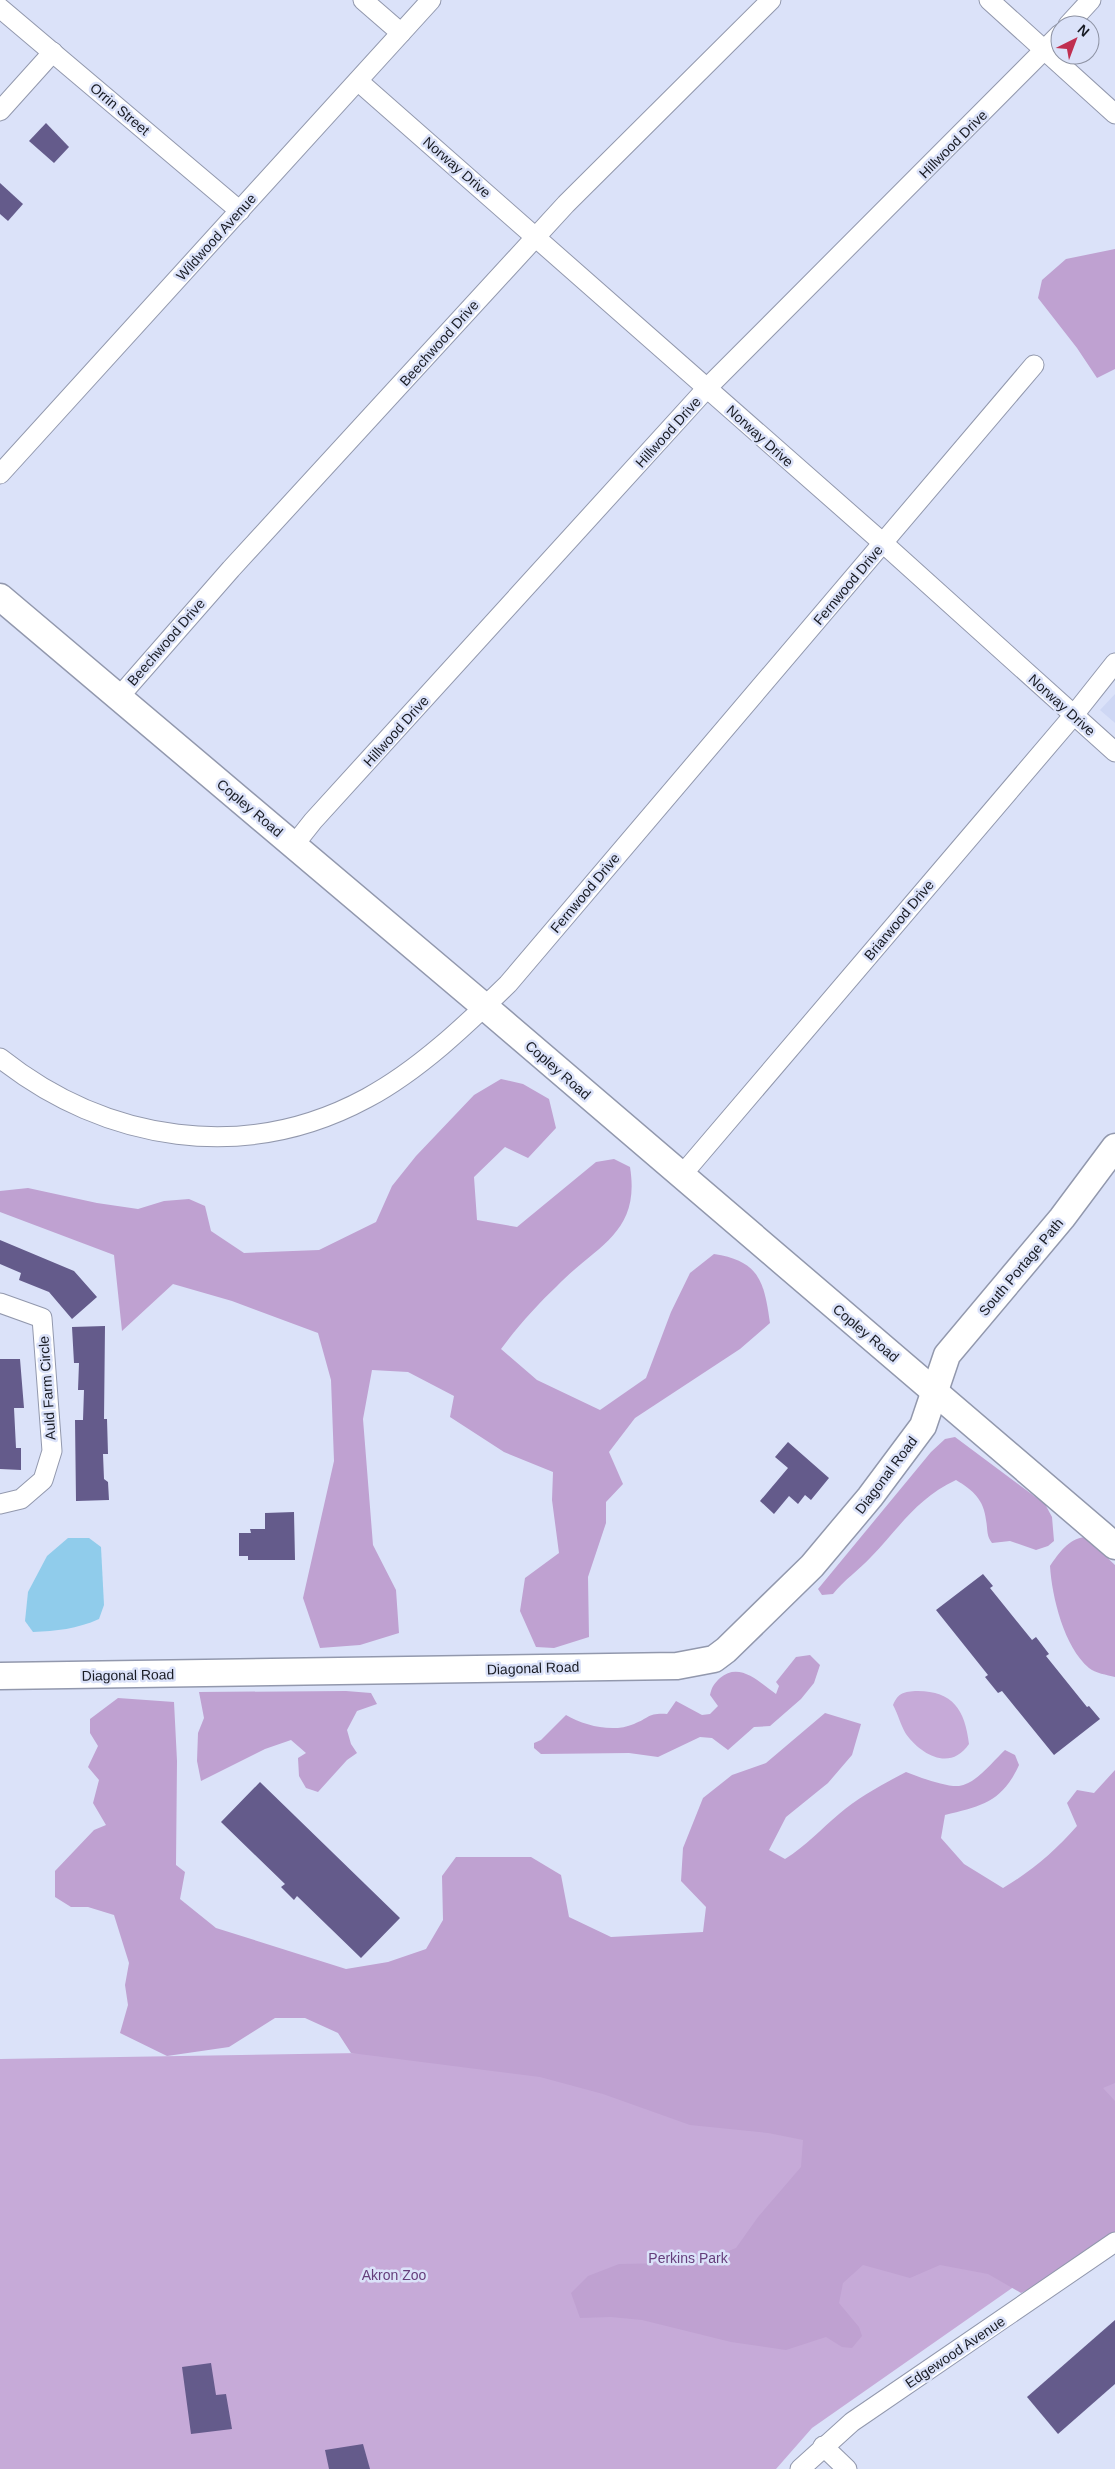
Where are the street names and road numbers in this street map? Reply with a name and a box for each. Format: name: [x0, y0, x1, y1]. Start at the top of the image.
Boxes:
street label: Orrin Street: [87, 80, 153, 138]
street label: Hillwood Drive: [916, 107, 990, 181]
street label: Norway Drive: [420, 133, 494, 201]
street label: Wildwood Avenue: [173, 190, 259, 284]
street label: Beechwood Drive: [396, 297, 482, 389]
street label: Hillwood Drive: [632, 393, 704, 471]
street label: Norway Drive: [723, 402, 797, 470]
street label: Fernwood Drive: [810, 542, 886, 628]
street label: Beechwood Drive: [124, 595, 208, 689]
street label: Norway Drive: [1025, 671, 1099, 739]
street label: Hillwood Drive: [360, 692, 432, 770]
street label: Copley Road: [214, 776, 286, 840]
street label: Fernwood Drive: [547, 850, 623, 936]
street label: Briarwood Drive: [861, 877, 937, 963]
street label: Copley Road: [522, 1037, 594, 1103]
street label: South Portage Path: [976, 1215, 1066, 1319]
street label: Copley Road: [830, 1301, 902, 1365]
street label: Auld Farm Circle: [35, 1335, 59, 1441]
street label: Diagonal Road: [852, 1433, 920, 1517]
street label: Diagonal Road: [486, 1658, 580, 1678]
street label: Diagonal Road: [82, 1666, 174, 1684]
street label: Edgewood Avenue: [902, 2313, 1008, 2391]

